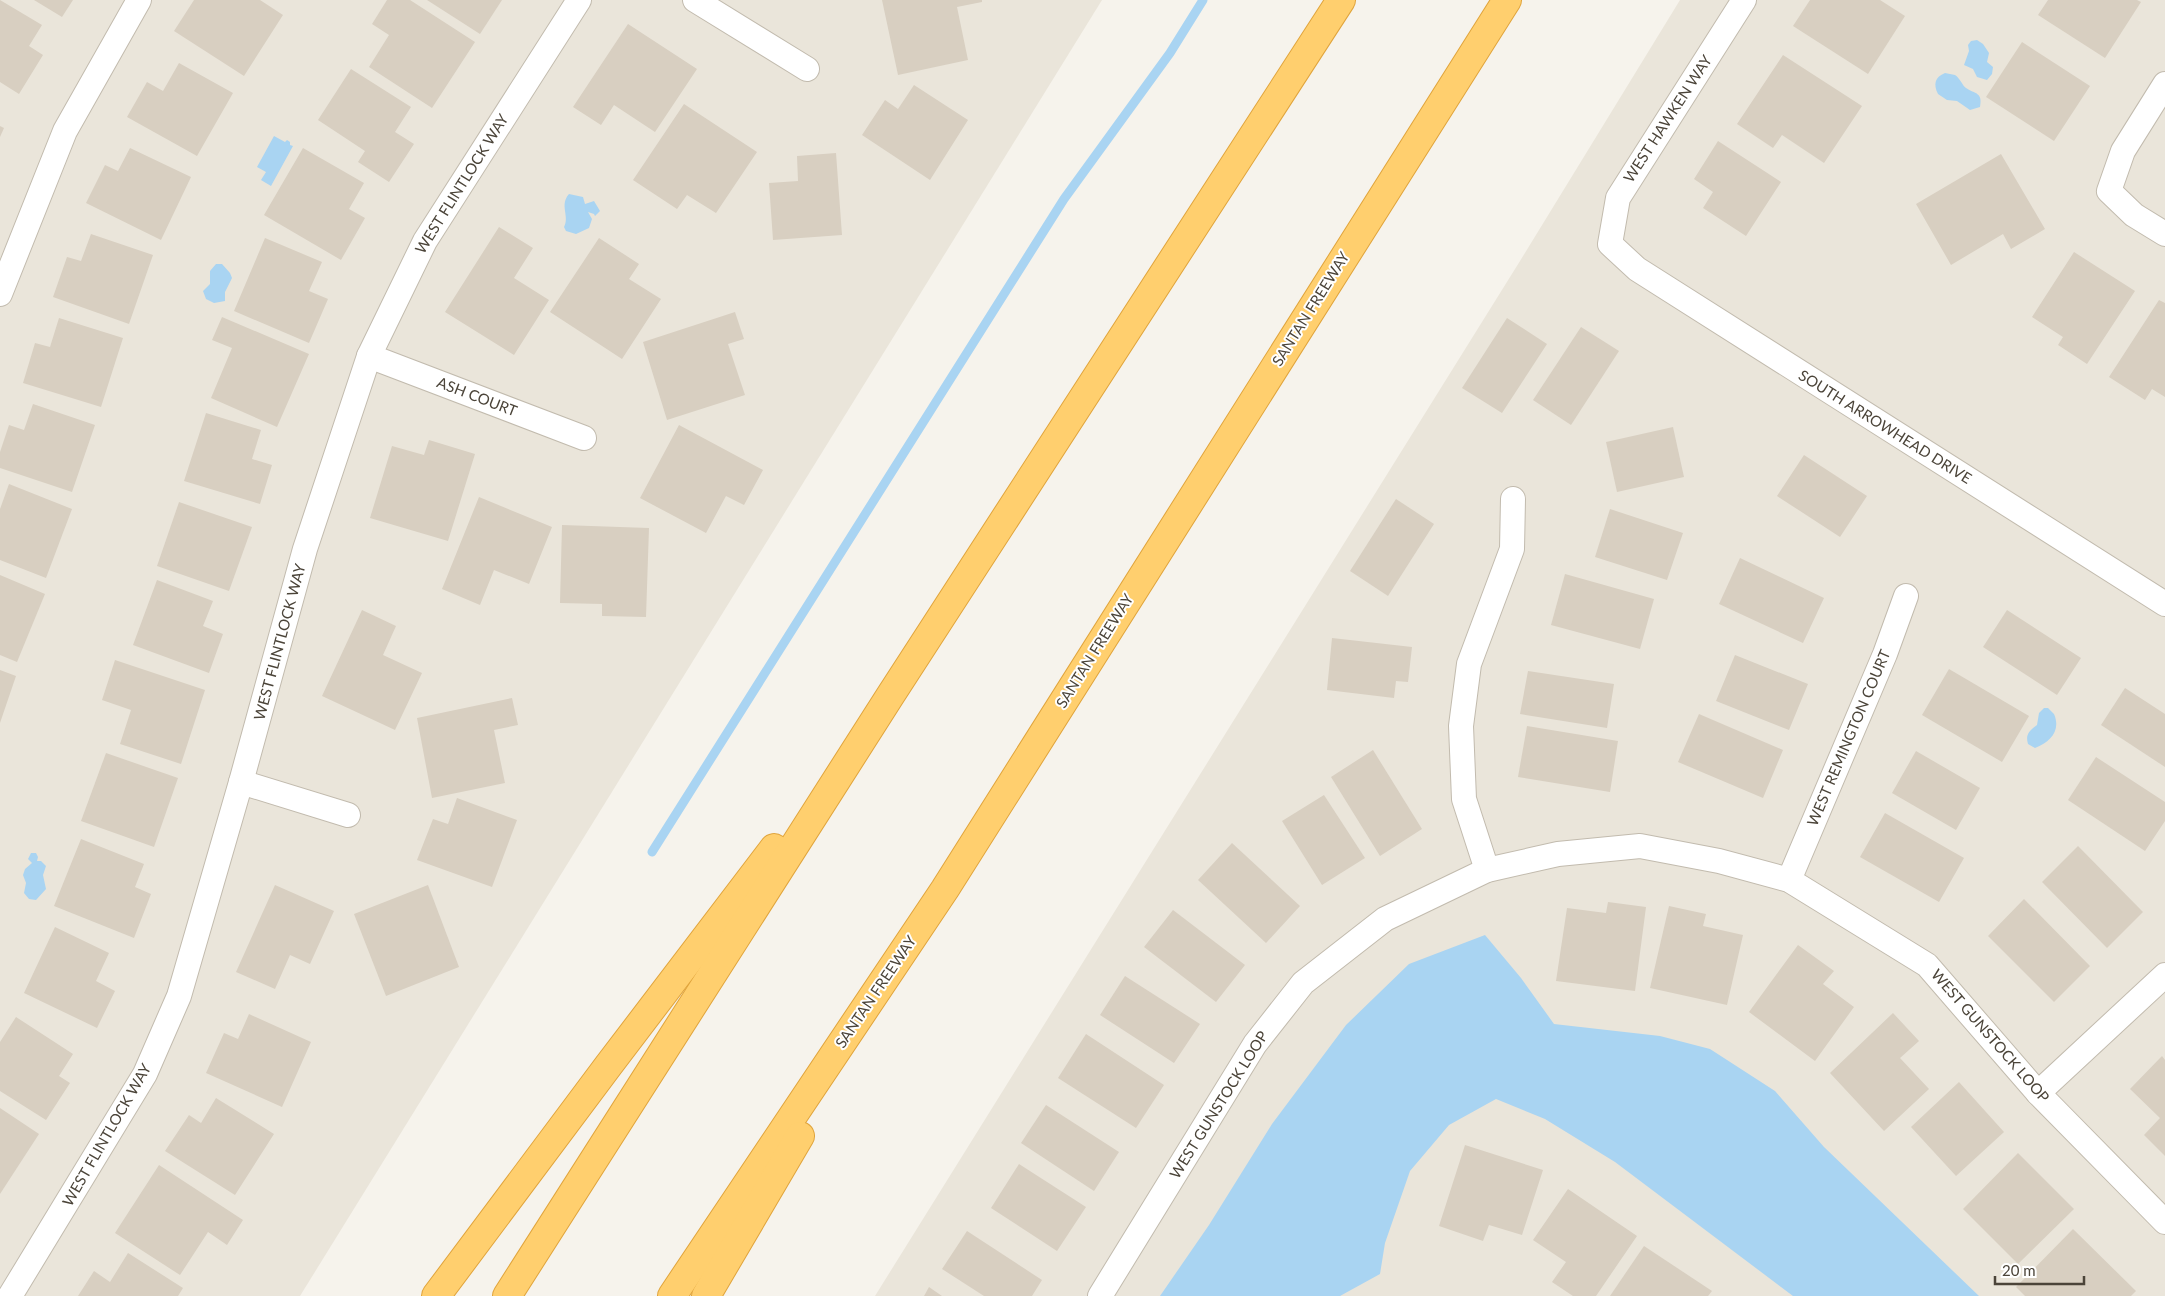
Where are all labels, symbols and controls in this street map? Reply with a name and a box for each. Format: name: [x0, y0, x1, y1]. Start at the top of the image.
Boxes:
street label: WEST HAWKEN WAY: [1619, 51, 1715, 185]
street label: WEST FLINTLOCK WAY: [411, 110, 512, 257]
street label: SANTAN FREEWAY: [1268, 247, 1353, 369]
street label: SOUTH ARROWHEAD DRIVE: [1796, 365, 1975, 487]
street label: ASH COURT: [435, 373, 520, 420]
street label: WEST FLINTLOCK WAY: [249, 561, 309, 722]
street label: SANTAN FREEWAY: [1052, 589, 1137, 711]
street label: WEST REMINGTON COURT: [1803, 647, 1893, 828]
street label: SANTAN FREEWAY: [831, 931, 920, 1051]
street label: WEST GUNSTOCK LOOP: [1928, 965, 2054, 1106]
street label: WEST GUNSTOCK LOOP: [1165, 1027, 1271, 1182]
street label: WEST FLINTLOCK WAY: [58, 1060, 155, 1209]
scale bar: [1995, 1254, 2084, 1286]
text: 20 m: [2002, 1261, 2036, 1279]

